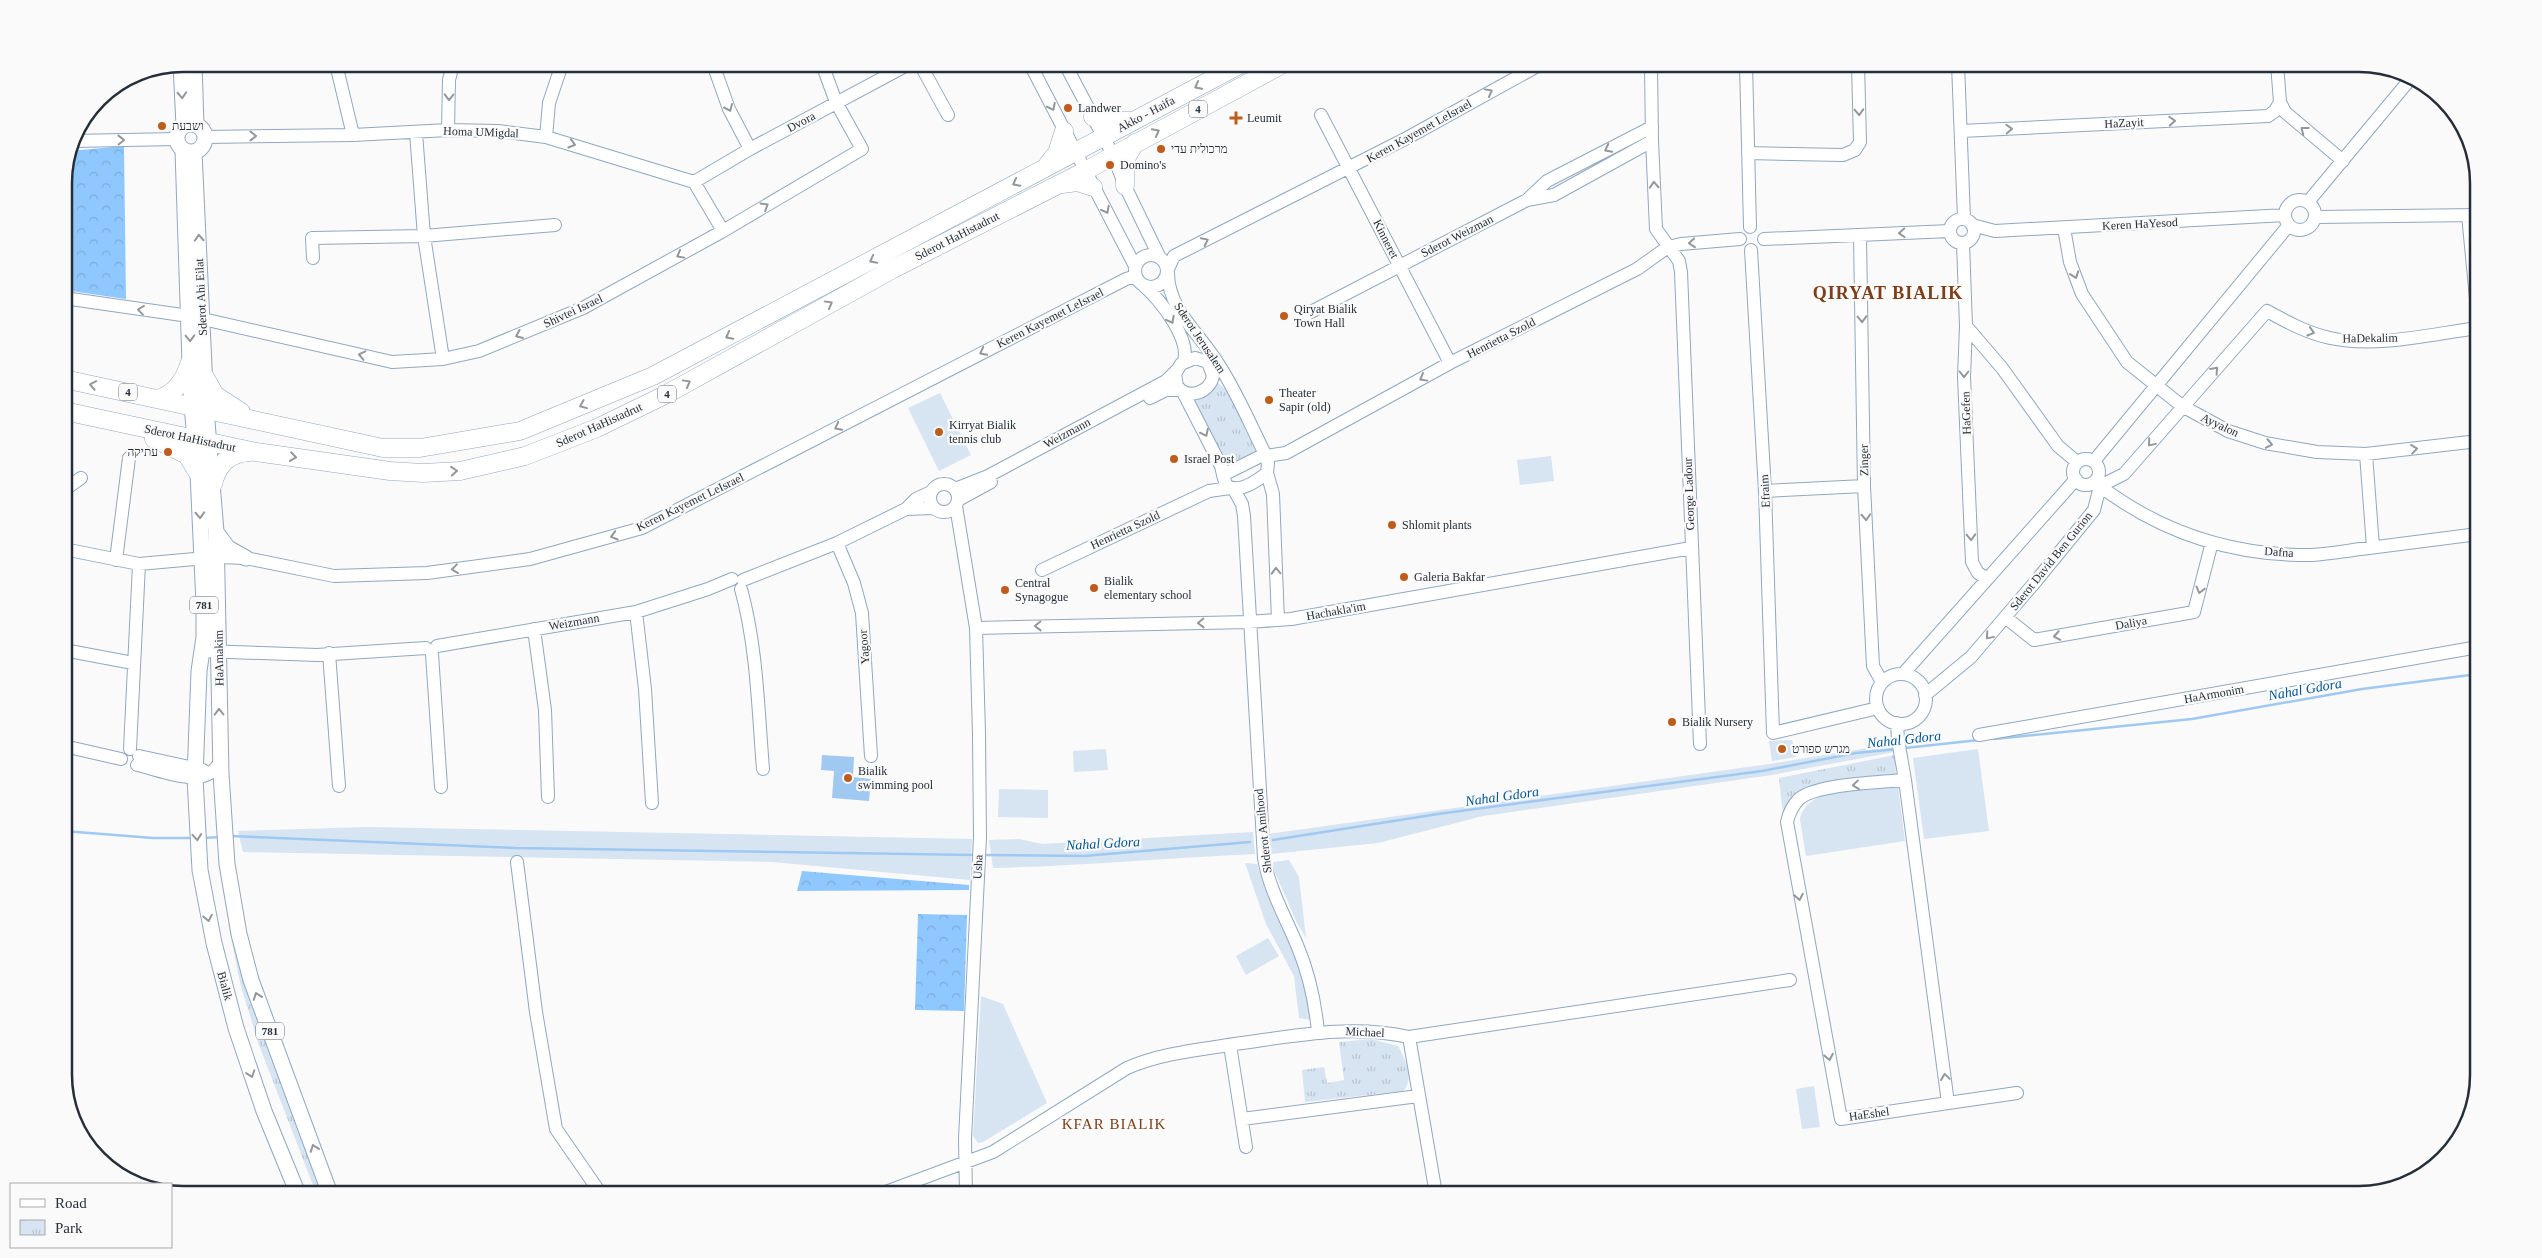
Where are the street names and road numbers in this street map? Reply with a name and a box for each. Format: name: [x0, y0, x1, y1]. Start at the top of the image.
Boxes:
street label: Akko - Haifa: [1115, 93, 1178, 135]
street label: Keren Kayemet LeIsrael: [1364, 96, 1475, 166]
road number: 4: [1189, 100, 1207, 118]
street label: Dvora: [784, 108, 818, 135]
street label: HaZayit: [2104, 115, 2145, 131]
street label: Homa UMigdal: [443, 124, 520, 140]
street label: Sderot HaHistadrut: [912, 208, 1002, 263]
street label: Sderot Weizman: [1419, 212, 1495, 260]
street label: Keren HaYesod: [2102, 215, 2178, 233]
street label: Kinneret: [1370, 217, 1402, 261]
street label: Sderot Ahi Eilat: [192, 257, 210, 336]
street label: Keren Kayemet LeIsrael: [994, 285, 1106, 351]
street label: Shivtei Israel: [541, 291, 605, 331]
street label: Sderot Jerusalem: [1171, 300, 1229, 377]
street label: Henrietta Szold: [1464, 315, 1538, 361]
street label: HaDekalim: [2342, 331, 2398, 345]
road number: 4: [119, 384, 137, 401]
road number: 4: [658, 386, 676, 402]
street label: HaGefen: [1958, 391, 1974, 435]
street label: Sderot HaHistadrut: [554, 399, 645, 450]
street label: Ayyalon: [2199, 410, 2241, 440]
street label: Weizmann: [1041, 415, 1093, 451]
street label: Sderot HaHistadrut: [143, 421, 238, 455]
street label: Zinger: [1857, 444, 1871, 476]
street label: George Ladour: [1681, 457, 1697, 531]
street label: Keren Kayemet LeIsrael: [634, 470, 747, 534]
street label: Efraim: [1757, 473, 1773, 508]
street label: Henrietta Szold: [1088, 508, 1162, 552]
street label: Sderot David Ben Gurion: [2007, 509, 2095, 613]
street label: Dafna: [2264, 544, 2295, 560]
road number: 781: [190, 596, 218, 614]
street label: Hachakla'im: [1305, 599, 1367, 623]
street label: Weizmann: [548, 611, 600, 633]
street label: Daliya: [2114, 613, 2149, 633]
street label: HaAmakim: [212, 629, 226, 686]
street label: Yagoor: [856, 629, 872, 665]
street label: HaArmonim: [2183, 682, 2246, 706]
street label: Shderot Amihood: [1252, 788, 1274, 874]
street label: Usha: [970, 854, 986, 880]
street label: Bialik: [214, 970, 236, 1002]
road number: 781: [256, 1022, 284, 1040]
street label: Michael: [1345, 1024, 1386, 1040]
street label: HaEshel: [1848, 1104, 1891, 1124]

